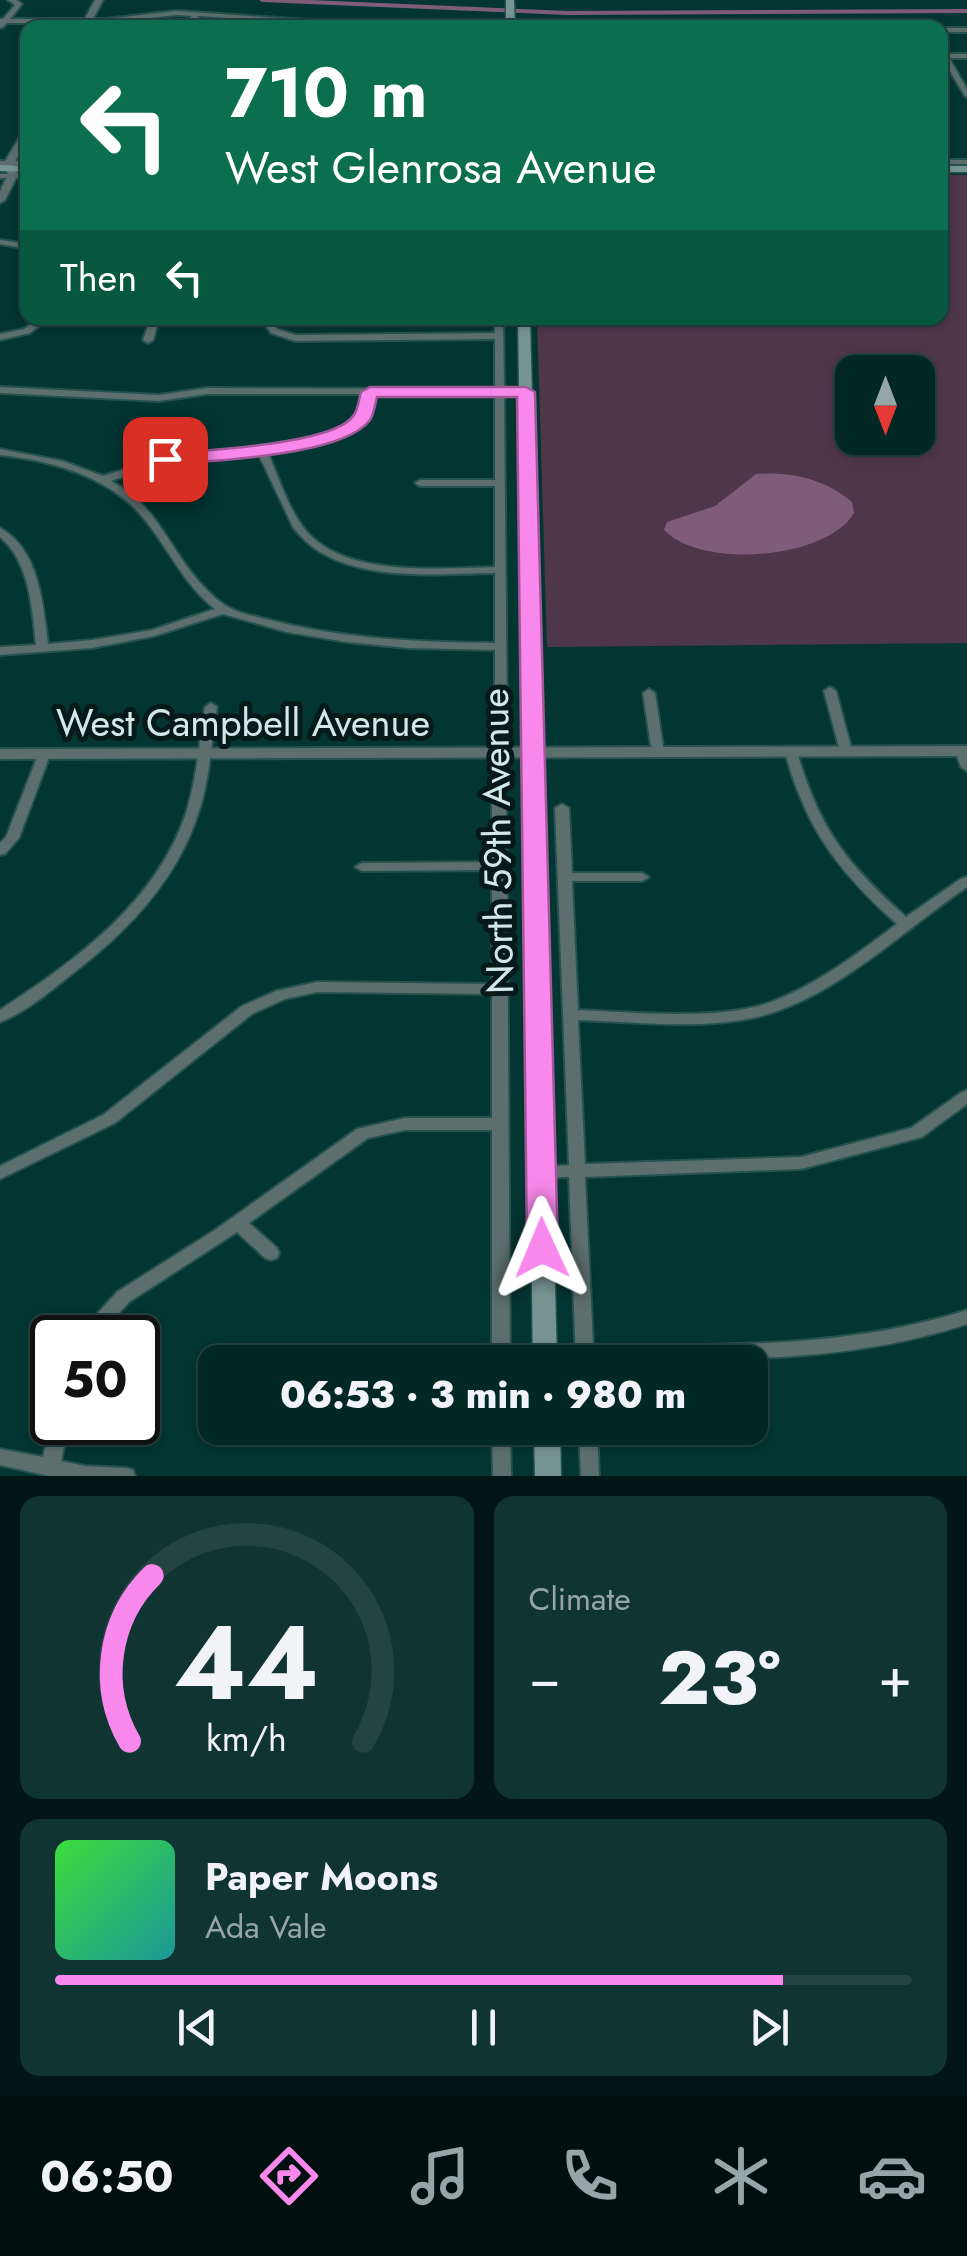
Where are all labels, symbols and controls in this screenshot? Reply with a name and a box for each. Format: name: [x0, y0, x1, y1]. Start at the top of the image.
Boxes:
text: 710 m: [225, 42, 428, 143]
icon: left: [60, 60, 190, 190]
text: West Glenrosa Avenue: [225, 135, 656, 200]
text: Then: [60, 250, 137, 305]
icon: left: [157, 250, 212, 305]
north arrow: [835, 355, 935, 455]
map controls: [835, 355, 935, 455]
pin: [123, 417, 208, 502]
icon: arrive: [138, 432, 193, 487]
street label: North 59th Avenue: [467, 688, 527, 994]
street label: West Campbell Avenue: [56, 695, 430, 750]
position arrow: [490, 1196, 594, 1300]
speed limit sign: 50: [30, 1315, 160, 1445]
text: 06:53 · 3 min · 980 m: [280, 1367, 686, 1422]
text: Climate: [529, 1576, 631, 1622]
text: 44: [174, 1588, 319, 1738]
text: 23°: [659, 1624, 781, 1732]
text: −: [529, 1638, 561, 1718]
text: +: [878, 1638, 912, 1718]
text: km/h: [206, 1713, 287, 1764]
text: Paper Moons: [205, 1849, 438, 1904]
text: Ada Vale: [205, 1904, 327, 1950]
icon: previous: [170, 2000, 225, 2055]
icon: pause: [456, 2000, 511, 2055]
icon: next: [742, 2000, 797, 2055]
icon: directions: [254, 2141, 324, 2211]
icon: music: [405, 2141, 475, 2211]
icon: phone: [555, 2141, 625, 2211]
icon: climate: [706, 2141, 776, 2211]
icon: car: [857, 2141, 927, 2211]
text: 06:50: [40, 2144, 174, 2209]

